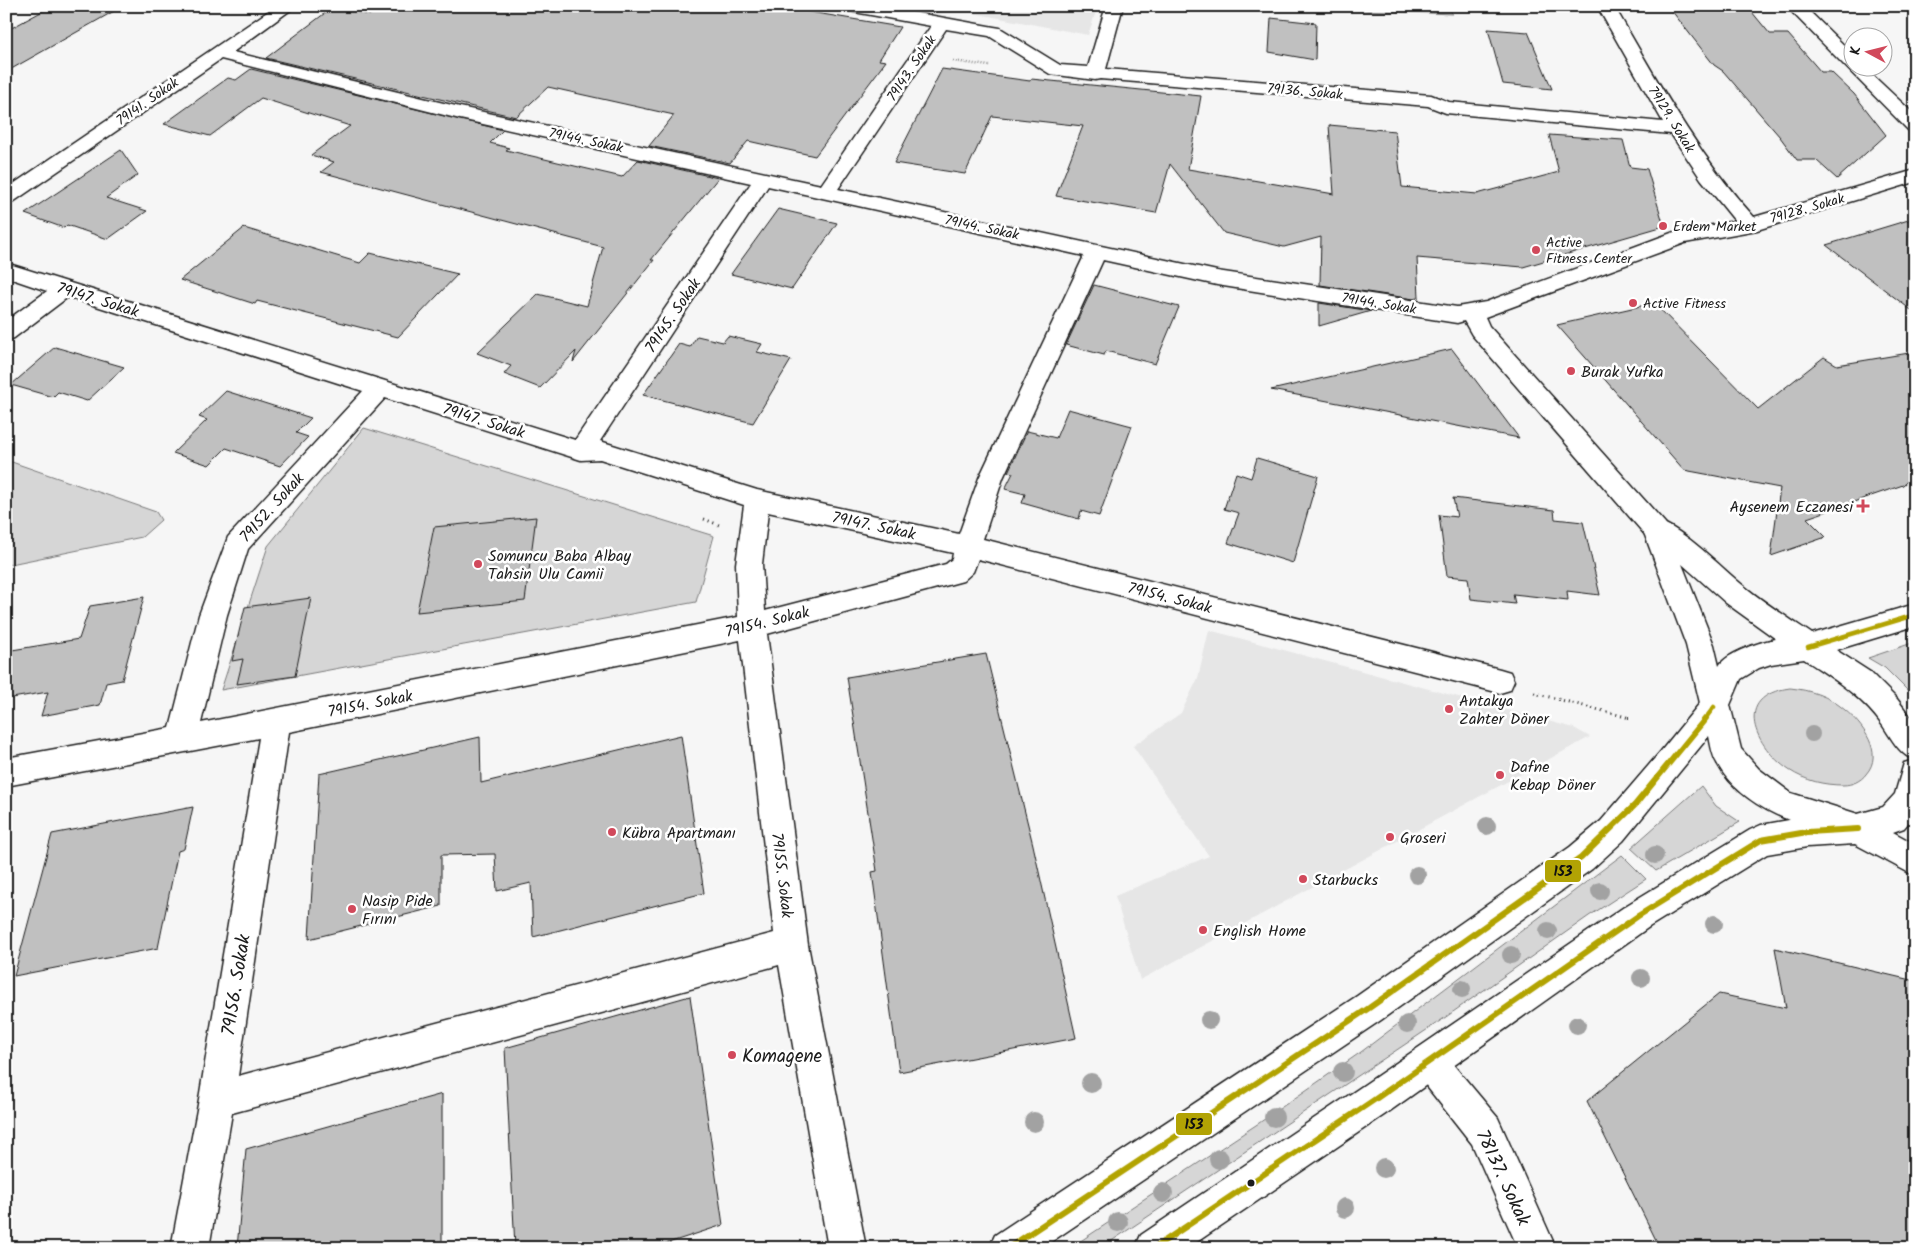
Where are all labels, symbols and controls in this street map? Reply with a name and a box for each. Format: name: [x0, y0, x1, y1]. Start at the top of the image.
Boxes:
north arrow: [1844, 28, 1894, 78]
street label: 79143. Sokak: [882, 31, 942, 106]
text: K: [1845, 44, 1868, 56]
street label: 79141. Sokak: [112, 72, 184, 132]
street label: 79136. Sokak: [1266, 78, 1344, 106]
street label: 79129. Sokak: [1642, 82, 1701, 158]
street label: 79144. Sokak: [547, 122, 625, 160]
street label: 79128. Sokak: [1767, 188, 1848, 230]
street label: 79144. Sokak: [943, 209, 1021, 247]
place label: Erdem Market: [1673, 216, 1757, 238]
marker: Erdem Market: [1657, 220, 1669, 232]
place label: Active Fitness Center: [1546, 232, 1633, 270]
marker: Active Fitness Center: [1530, 244, 1542, 256]
street label: 79145. Sokak: [639, 273, 708, 359]
street label: 79147. Sokak: [53, 276, 142, 325]
street label: 79144. Sokak: [1340, 287, 1418, 321]
place label: Active Fitness: [1643, 293, 1726, 315]
marker: Active Fitness: [1627, 297, 1639, 309]
place label: Burak Yufka: [1581, 360, 1664, 385]
marker: Burak Yufka: [1565, 365, 1577, 377]
street label: 79147. Sokak: [439, 397, 528, 446]
street label: 79152. Sokak: [234, 467, 311, 549]
place label: Aysenem Eczanesi: [1729, 495, 1854, 520]
marker: Aysenem Eczanesi: [1857, 500, 1869, 512]
street label: 79147. Sokak: [830, 505, 918, 548]
place label: Somuncu Baba Albay Tahsin Ulu Camii: [488, 544, 632, 587]
marker: Somuncu Baba Albay Tahsin Ulu Camii: [472, 558, 484, 570]
street label: 79154. Sokak: [1125, 576, 1215, 621]
street label: 79154. Sokak: [723, 600, 813, 645]
street label: 79154. Sokak: [326, 684, 415, 725]
place label: Antakya Zahter Döner: [1459, 689, 1550, 732]
marker: Antakya Zahter Döner: [1443, 703, 1455, 715]
place label: Dafne Kebap Döner: [1510, 755, 1597, 798]
marker: Dafne Kebap Döner: [1494, 769, 1506, 781]
place label: Kübra Apartmanı: [622, 821, 736, 846]
marker: Kübra Apartmanı: [606, 826, 618, 838]
place label: Groseri: [1400, 826, 1447, 851]
street label: 79155. Sokak: [764, 831, 799, 920]
marker: Groseri: [1384, 831, 1396, 843]
line badge: 153: [1544, 859, 1582, 883]
text: 153: [1554, 861, 1573, 883]
place label: Starbucks: [1313, 868, 1378, 893]
marker: Starbucks: [1297, 873, 1309, 885]
place label: Nasip Pide Fırını: [362, 889, 433, 932]
marker: Nasip Pide Fırını: [346, 903, 358, 915]
place label: English Home: [1213, 919, 1306, 944]
marker: English Home: [1197, 924, 1209, 936]
street label: 79156. Sokak: [214, 932, 260, 1038]
place label: Komagene: [742, 1042, 823, 1072]
marker: Komagene: [726, 1049, 738, 1061]
line badge: 153: [1175, 1112, 1213, 1136]
text: 153: [1185, 1114, 1204, 1136]
street label: 78137. Sokak: [1467, 1125, 1538, 1231]
unlabelled marker: [1246, 1178, 1256, 1188]

